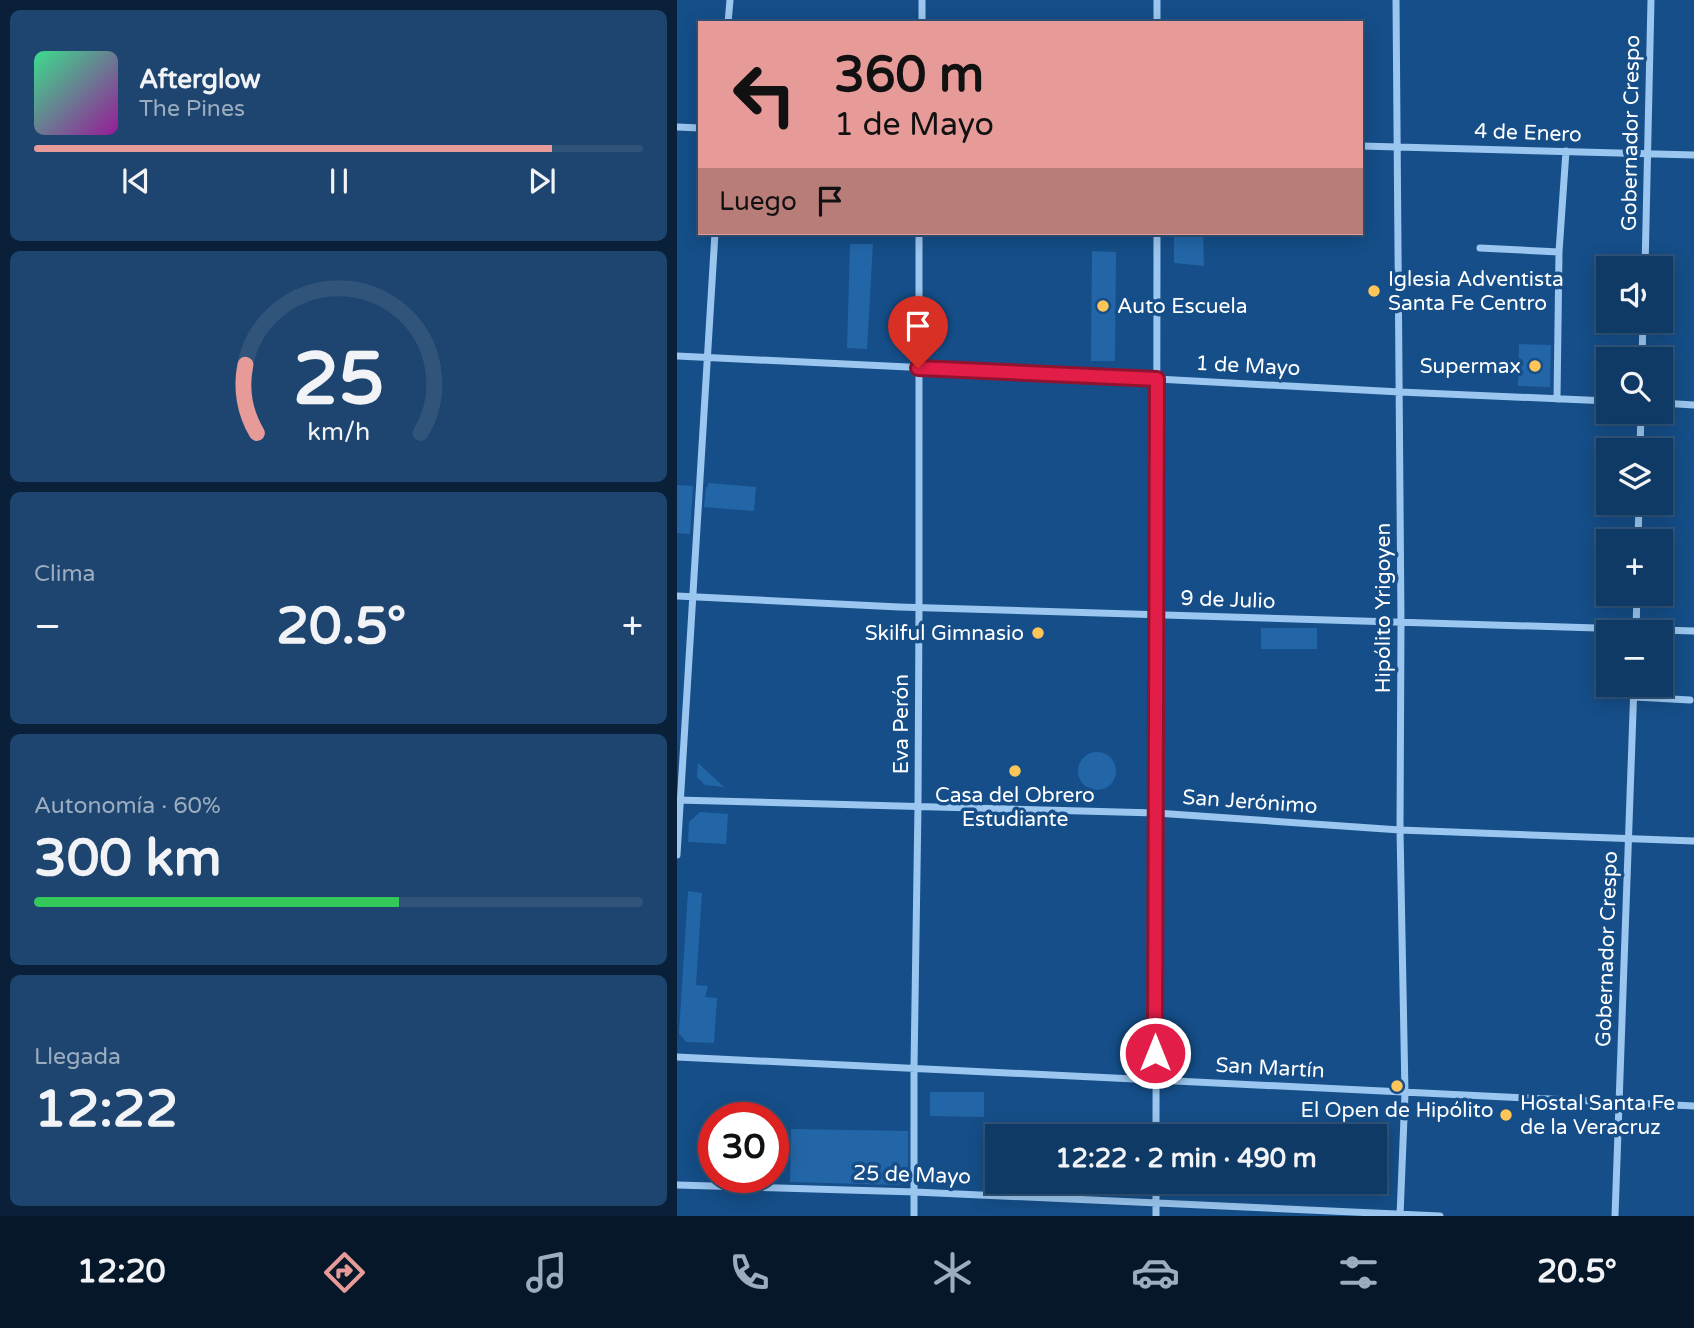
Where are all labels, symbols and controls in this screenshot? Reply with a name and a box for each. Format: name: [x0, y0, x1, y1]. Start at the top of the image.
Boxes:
street label: Gobernador Crespo: [1617, 35, 1645, 231]
text: 360 m: [834, 46, 984, 105]
icon: left: [719, 49, 810, 140]
text: Afterglow: [139, 64, 261, 95]
text: The Pines: [139, 95, 245, 123]
text: 1 de Mayo: [834, 106, 994, 144]
street label: 4 de Enero: [1474, 119, 1582, 147]
icon: previous: [117, 162, 155, 200]
icon: pause: [320, 162, 358, 200]
icon: next: [523, 162, 561, 200]
icon: arrive: [811, 182, 849, 220]
text: Luego: [719, 186, 797, 217]
map controls: [1596, 256, 1673, 697]
button: sound: [1596, 256, 1673, 333]
place label: Iglesia Adventista Santa Fe Centro: [1388, 267, 1564, 316]
marker: Iglesia Adventista Santa Fe Centro: [1366, 283, 1382, 299]
place label: Auto Escuela: [1117, 294, 1248, 319]
pin: [888, 296, 948, 368]
marker: Auto Escuela: [1095, 298, 1111, 314]
icon: arrive: [899, 307, 937, 345]
text: 25: [293, 336, 384, 424]
button: search: [1596, 347, 1673, 424]
street label: 1 de Mayo: [1195, 351, 1301, 381]
place label: Supermax: [1420, 354, 1521, 379]
marker: Supermax: [1527, 358, 1543, 374]
text: km/h: [307, 417, 370, 447]
button: layers: [1596, 438, 1673, 515]
street label: Hipólito Yrigoyen: [1371, 523, 1396, 693]
button: +: [1596, 529, 1673, 606]
text: Clima: [34, 560, 95, 588]
street label: 9 de Julio: [1180, 586, 1276, 614]
text: 20.5°: [276, 595, 406, 658]
text: −: [34, 604, 61, 650]
text: +: [622, 604, 643, 650]
button: −: [1596, 620, 1673, 697]
place label: Skilful Gimnasio: [865, 621, 1024, 646]
marker: Skilful Gimnasio: [1030, 625, 1046, 641]
street label: Eva Perón: [889, 674, 914, 774]
marker: Casa del Obrero Estudiante: [1007, 763, 1023, 779]
place label: Casa del Obrero Estudiante: [935, 783, 1095, 832]
street label: San Jerónimo: [1182, 785, 1318, 819]
text: Autonomía · 60%: [34, 792, 221, 820]
text: 300 km: [34, 827, 222, 890]
street label: Gobernador Crespo: [1591, 851, 1623, 1047]
position arrow: [1118, 1016, 1192, 1090]
text: Llegada: [34, 1043, 121, 1071]
street label: San Martín: [1215, 1053, 1325, 1083]
text: 12:22: [34, 1078, 178, 1141]
marker: El Open de Hipólito: [1389, 1078, 1405, 1094]
place label: Hostal Santa Fe de la Veracruz: [1520, 1091, 1675, 1140]
place label: El Open de Hipólito: [1301, 1098, 1493, 1123]
speed limit sign: 30: [698, 1102, 789, 1193]
marker: Hostal Santa Fe de la Veracruz: [1498, 1107, 1514, 1123]
text: 12:22 · 2 min · 490 m: [1055, 1143, 1317, 1174]
street label: 25 de Mayo: [852, 1160, 972, 1190]
icon: directions: [320, 1248, 369, 1297]
icon: music: [522, 1248, 571, 1297]
icon: phone: [725, 1248, 774, 1297]
icon: climate: [928, 1248, 977, 1297]
icon: car: [1131, 1248, 1180, 1297]
icon: filters: [1334, 1248, 1383, 1297]
text: 12:20: [77, 1253, 166, 1291]
text: 20.5°: [1537, 1253, 1617, 1291]

